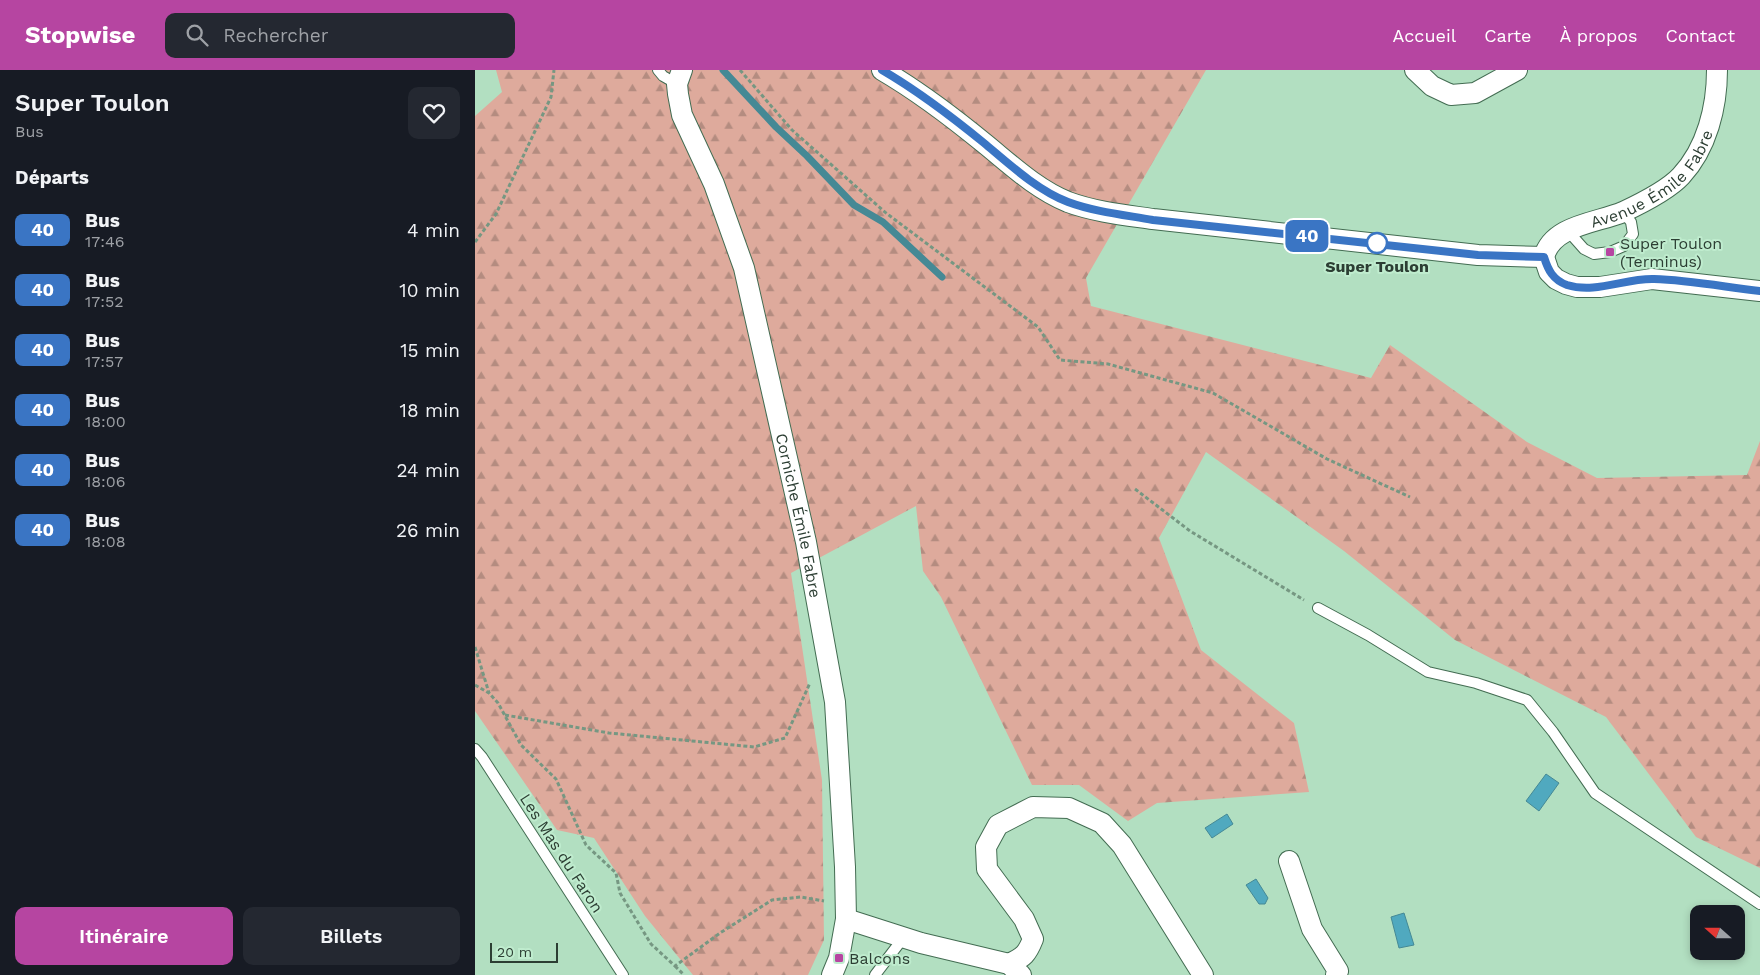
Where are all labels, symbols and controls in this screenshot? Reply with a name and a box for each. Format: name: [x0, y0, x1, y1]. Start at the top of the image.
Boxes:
search box: [165, 13, 515, 58]
text: Stopwise: [25, 21, 135, 49]
icon: search: [183, 21, 211, 49]
text: Rechercher: [223, 24, 329, 47]
text: Accueil: [1393, 25, 1456, 46]
text: Carte: [1484, 25, 1531, 46]
text: À propos: [1559, 25, 1637, 46]
text: Contact: [1665, 25, 1735, 46]
button: heart: [408, 87, 460, 139]
text: Super Toulon: [15, 89, 170, 117]
text: Bus: [15, 122, 44, 141]
street label: Avenue Émile Fabre: [1589, 127, 1717, 232]
text: Départs: [15, 166, 89, 189]
text: Bus: [85, 209, 120, 232]
text: 40: [31, 219, 54, 240]
text: 4 min: [407, 219, 460, 242]
line badge: 40: [1285, 220, 1329, 252]
text: 40: [1295, 225, 1319, 246]
text: 17:46: [85, 232, 124, 251]
marker: Super Toulon: [1366, 232, 1388, 254]
place label: Super Toulon (Terminus): [1620, 234, 1722, 271]
marker: Super Toulon (Terminus): [1604, 246, 1616, 258]
place label: Super Toulon: [1325, 257, 1429, 276]
text: Bus: [85, 269, 120, 292]
text: 40: [31, 279, 54, 300]
text: 10 min: [399, 279, 460, 302]
text: 17:52: [85, 292, 124, 311]
text: Bus: [85, 329, 120, 352]
text: 40: [31, 339, 54, 360]
text: 15 min: [400, 339, 460, 362]
text: 17:57: [85, 352, 123, 371]
text: Bus: [85, 389, 120, 412]
text: 40: [31, 399, 54, 420]
text: 18 min: [399, 399, 460, 422]
text: 18:00: [85, 412, 126, 431]
street label: Corniche Émile Fabre: [772, 431, 825, 599]
text: Bus: [85, 449, 120, 472]
text: 40: [31, 459, 54, 480]
text: 24 min: [396, 459, 460, 482]
text: 18:06: [85, 472, 126, 491]
text: Bus: [85, 509, 120, 532]
text: 40: [31, 519, 54, 540]
text: 26 min: [396, 519, 460, 542]
text: 18:08: [85, 532, 126, 551]
street label: Les Mas du Faron: [516, 790, 607, 916]
north arrow: [1690, 905, 1745, 960]
map controls: [1690, 905, 1745, 960]
button: Itinéraire: [15, 907, 233, 965]
button: Billets: [243, 907, 460, 965]
scale bar: [490, 940, 557, 963]
text: 20 m: [497, 944, 532, 960]
place label: Balcons: [849, 949, 910, 968]
marker: Balcons: [833, 952, 845, 964]

